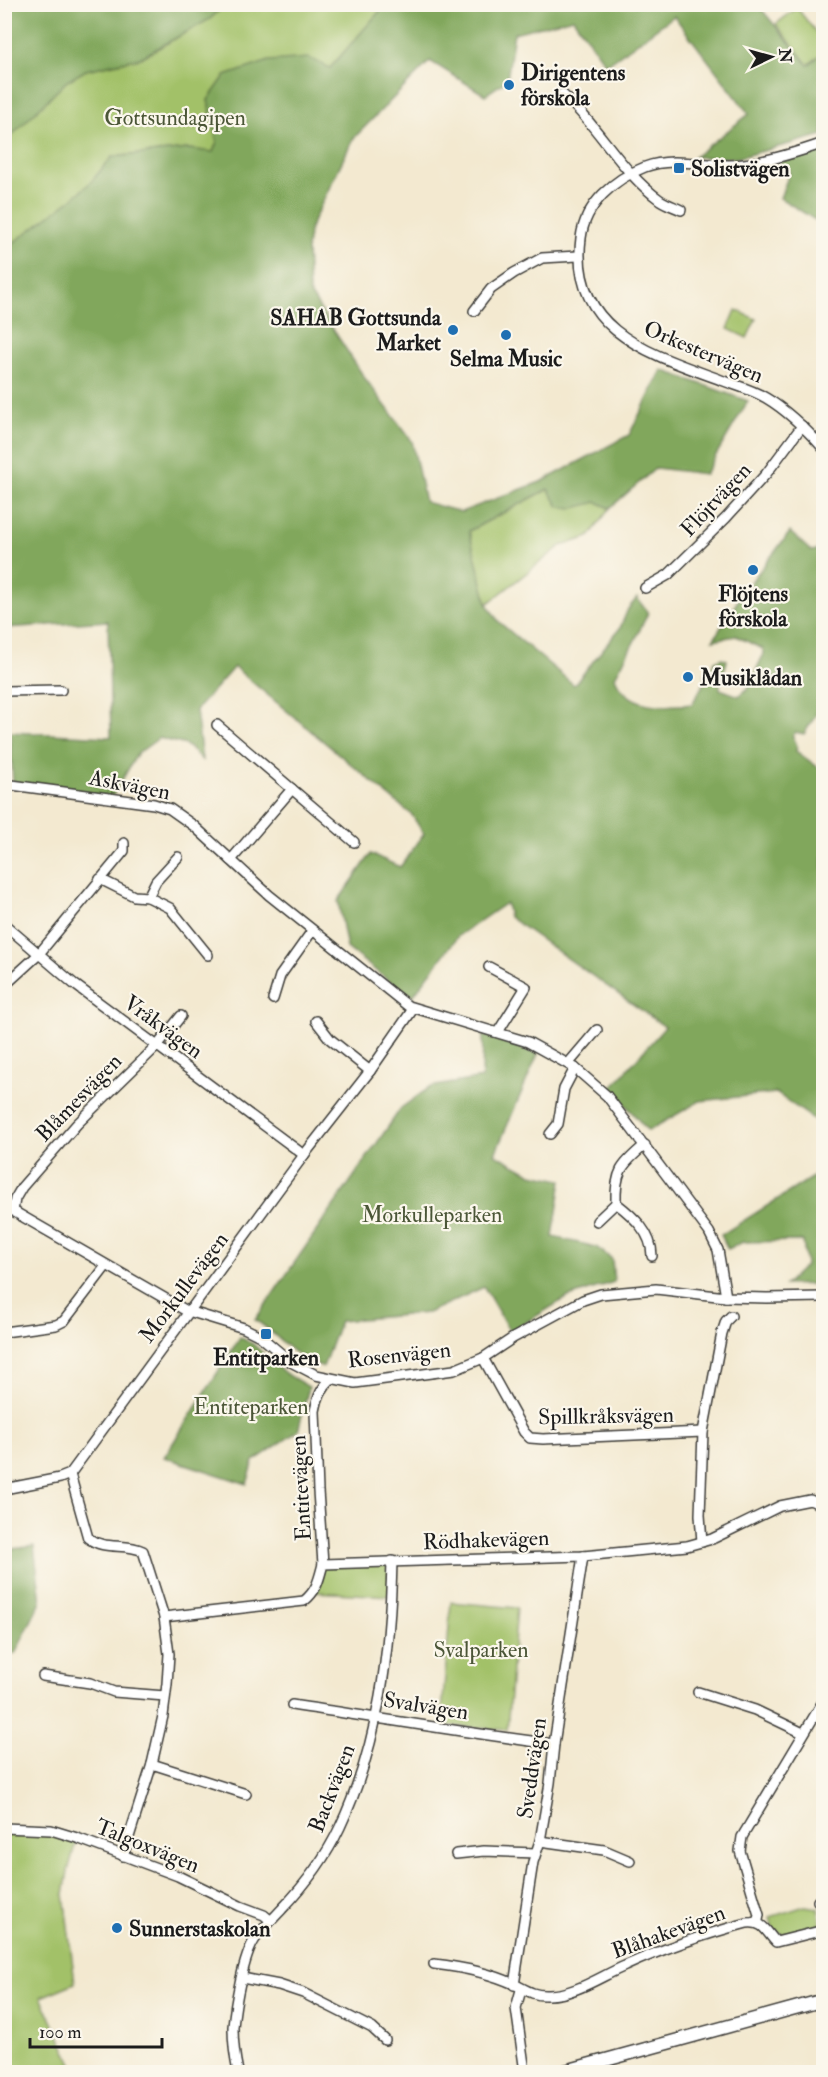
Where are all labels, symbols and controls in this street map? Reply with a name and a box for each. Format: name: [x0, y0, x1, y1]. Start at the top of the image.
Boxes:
north arrow: [741, 27, 801, 87]
text: N: [774, 47, 796, 64]
place label: Dirigentens förskola: [521, 59, 626, 112]
marker: Dirigentens förskola: [502, 78, 516, 92]
park label: Gottsundagipen: [104, 104, 246, 133]
place label: Solistvägen: [691, 155, 790, 184]
marker: Solistvägen: [672, 161, 686, 175]
place label: SAHAB Gottsunda Market: [270, 304, 442, 357]
street label: Orkestervägen: [639, 314, 768, 390]
marker: SAHAB Gottsunda Market: [446, 323, 460, 337]
marker: Selma Music: [499, 328, 513, 342]
place label: Selma Music: [450, 345, 562, 373]
street label: Flöjtvägen: [674, 457, 757, 543]
marker: Flöjtens förskola: [746, 563, 760, 577]
place label: Flöjtens förskola: [718, 580, 789, 633]
place label: Musiklådan: [699, 664, 803, 692]
marker: Musiklådan: [681, 670, 695, 684]
street label: Askvägen: [86, 763, 173, 807]
street label: Vråkvägen: [118, 989, 209, 1065]
street label: Blåmesvägen: [30, 1047, 128, 1148]
park label: Morkulleparken: [362, 1201, 502, 1230]
street label: Morkullevägen: [133, 1227, 235, 1349]
marker: Entitparken: [259, 1327, 273, 1341]
street label: Rosenvägen: [346, 1336, 452, 1374]
place label: Entitparken: [213, 1344, 320, 1373]
park label: Entiteparken: [193, 1393, 309, 1422]
street label: Spillkråksvägen: [538, 1401, 674, 1432]
street label: Entitevägen: [284, 1434, 318, 1542]
street label: Rödhakevägen: [422, 1524, 550, 1556]
park label: Svalparken: [433, 1636, 529, 1665]
street label: Svalvägen: [381, 1685, 470, 1727]
street label: Sveddvägen: [511, 1716, 553, 1821]
street label: Backvägen: [302, 1740, 362, 1837]
street label: Talgoxvägen: [92, 1812, 204, 1879]
street label: Blåhakevägen: [608, 1898, 729, 1965]
place label: Sunnerstaskolan: [129, 1915, 271, 1943]
marker: Sunnerstaskolan: [110, 1921, 124, 1935]
scale bar: [30, 2011, 162, 2049]
text: 100 m: [39, 2021, 82, 2044]

